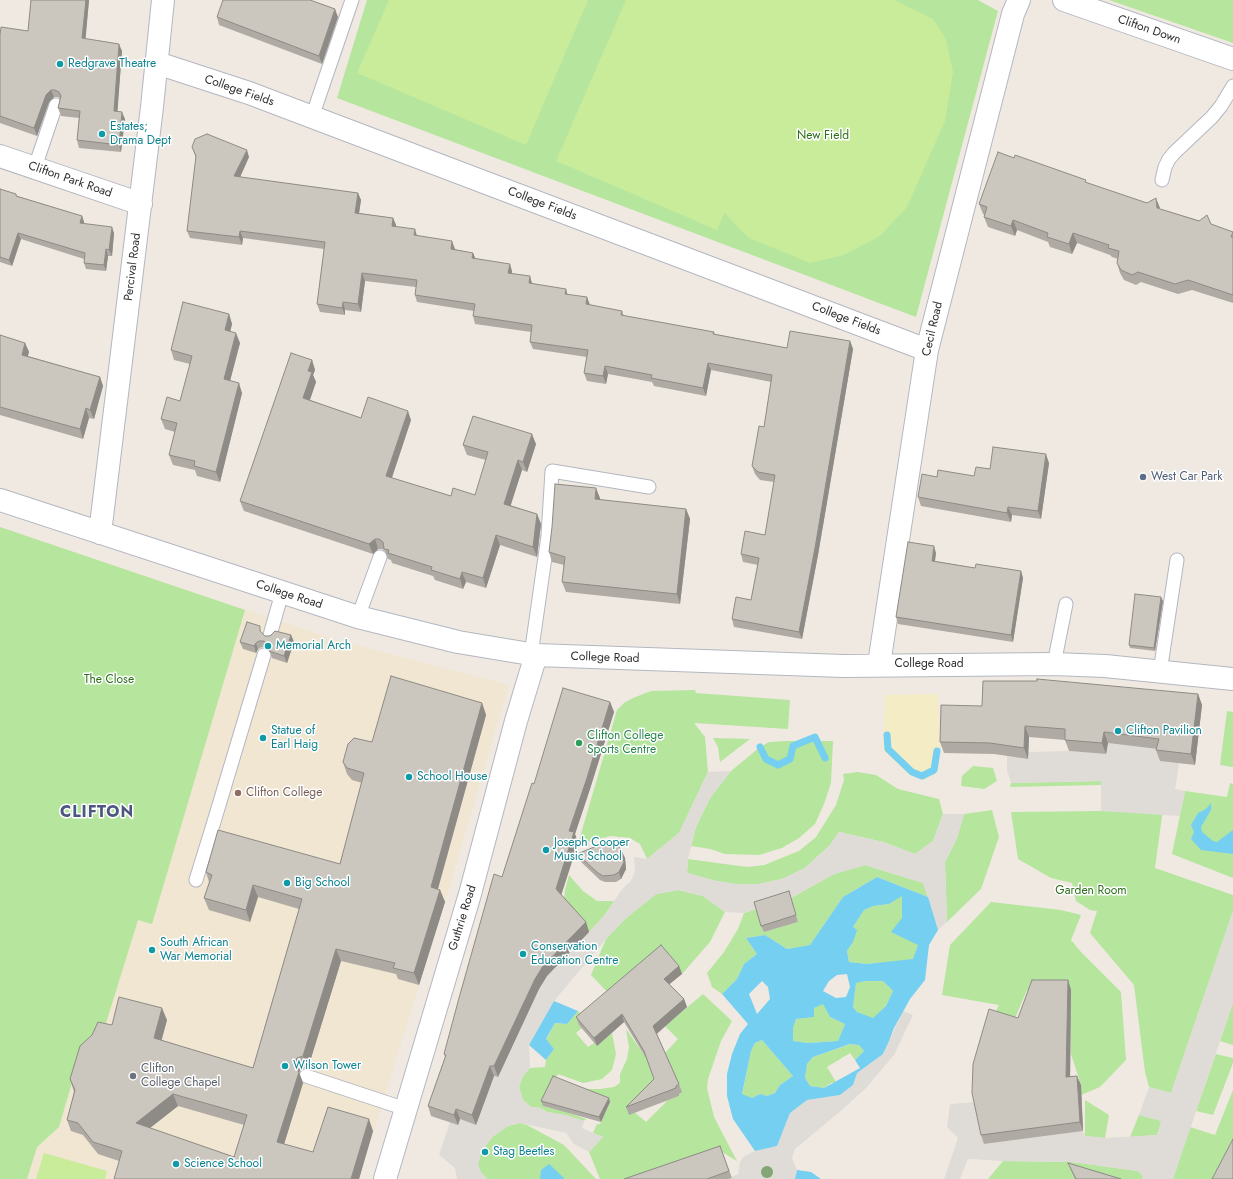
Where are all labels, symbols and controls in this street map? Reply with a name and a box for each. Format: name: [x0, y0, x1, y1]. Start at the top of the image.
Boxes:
street label: Clifton Down: [1116, 12, 1182, 48]
place label: Redgrave Theatre: [68, 57, 156, 71]
marker: Redgrave Theatre: [55, 59, 65, 69]
street label: College Fields: [202, 72, 276, 110]
place label: Estates; Drama Dept: [110, 120, 171, 148]
marker: Estates; Drama Dept: [97, 129, 107, 139]
park label: New Field: [797, 129, 849, 143]
street label: Clifton Park Road: [26, 159, 114, 201]
street label: College Fields: [505, 184, 579, 224]
street label: Percival Road: [122, 232, 144, 302]
street label: College Fields: [809, 299, 883, 339]
street label: Cecil Road: [920, 300, 946, 358]
place label: West Car Park: [1151, 470, 1223, 484]
marker: West Car Park: [1138, 472, 1148, 482]
street label: College Road: [254, 577, 324, 613]
place label: Memorial Arch: [276, 639, 351, 653]
marker: Memorial Arch: [263, 641, 273, 651]
street label: College Road: [570, 650, 640, 666]
street label: College Road: [895, 657, 963, 671]
park label: The Close: [84, 673, 134, 687]
place label: Statue of Earl Haig: [271, 724, 318, 752]
place label: Clifton Pavilion: [1126, 724, 1202, 738]
marker: Clifton Pavilion: [1113, 726, 1123, 736]
place label: Clifton College Sports Centre: [587, 729, 663, 757]
marker: Statue of Earl Haig: [258, 733, 268, 743]
marker: Clifton College Sports Centre: [574, 738, 584, 748]
place label: School House: [417, 770, 488, 784]
marker: School House: [404, 772, 414, 782]
place label: Clifton College: [246, 786, 322, 800]
marker: Clifton College: [233, 788, 243, 798]
district label: CLIFTON: [60, 803, 134, 823]
place label: Joseph Cooper Music School: [554, 836, 630, 864]
marker: Joseph Cooper Music School: [541, 845, 551, 855]
place label: Big School: [295, 876, 350, 890]
marker: Big School: [282, 878, 292, 888]
street label: Guthrie Road: [446, 884, 480, 952]
park label: Garden Room: [1055, 884, 1127, 898]
place label: South African War Memorial: [160, 936, 232, 964]
place label: Conservation Education Centre: [531, 940, 618, 968]
marker: South African War Memorial: [147, 945, 157, 955]
marker: Conservation Education Centre: [518, 949, 528, 959]
place label: Wilson Tower: [293, 1059, 361, 1073]
marker: Wilson Tower: [280, 1061, 290, 1071]
place label: Clifton College Chapel: [141, 1062, 220, 1090]
marker: Clifton College Chapel: [128, 1071, 138, 1081]
place label: Stag Beetles: [493, 1145, 554, 1159]
marker: Stag Beetles: [480, 1147, 490, 1157]
place label: Science School: [184, 1157, 262, 1171]
marker: Science School: [171, 1159, 181, 1169]

